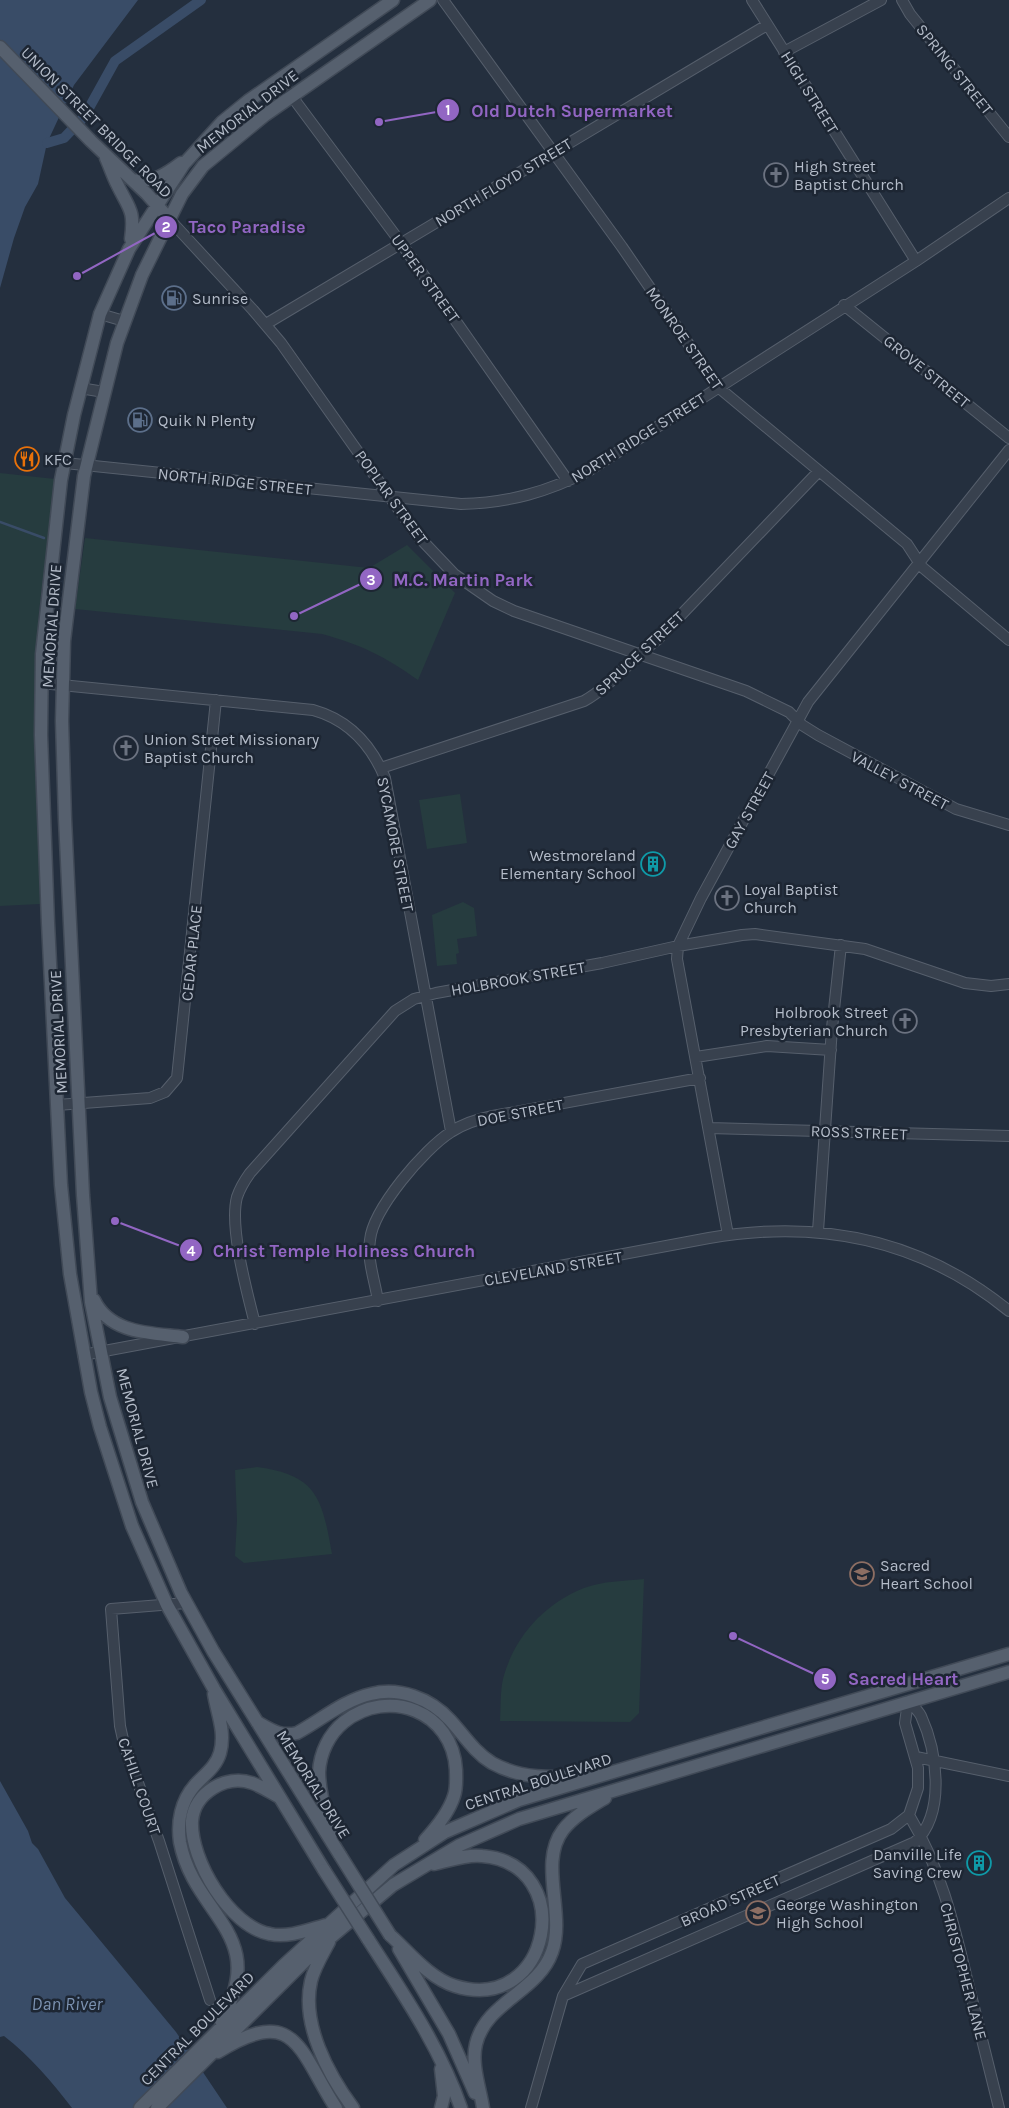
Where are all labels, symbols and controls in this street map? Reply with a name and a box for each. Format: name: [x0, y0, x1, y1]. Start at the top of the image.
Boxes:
street label: SPRING STREET: [912, 20, 997, 119]
street label: UNION STREET BRIDGE ROAD: [17, 43, 176, 202]
street label: HIGH STREET: [777, 48, 842, 137]
street label: MEMORIAL DRIVE: [193, 66, 302, 157]
callout: Old Dutch Supermarket: [436, 94, 682, 127]
text: Old Dutch Supermarket: [471, 100, 673, 122]
text: 1: [445, 101, 451, 119]
street label: NORTH FLOYD STREET: [431, 134, 575, 231]
place label: High Street Baptist Church: [794, 157, 904, 194]
church icon: High Street Baptist Church: [763, 162, 789, 188]
callout: Taco Paradise: [154, 210, 316, 243]
text: Taco Paradise: [188, 216, 306, 238]
text: 2: [161, 218, 171, 236]
street label: UPPER STREET: [387, 231, 464, 326]
street label: MONROE STREET: [642, 283, 727, 393]
fuel station icon: Sunrise: [161, 285, 187, 311]
place label: Sunrise: [192, 289, 248, 308]
street label: GROVE STREET: [880, 331, 974, 412]
street label: NORTH RIDGE STREET: [568, 388, 709, 487]
fuel station icon: Quik N Plenty: [127, 407, 153, 433]
place label: Quik N Plenty: [158, 411, 256, 430]
restaurant icon: KFC: [14, 446, 40, 472]
street label: POPLAR STREET: [351, 446, 432, 548]
place label: KFC: [44, 450, 72, 469]
street label: NORTH RIDGE STREET: [157, 464, 313, 499]
callout: M.C. Martin Park: [358, 563, 544, 596]
street label: MEMORIAL DRIVE: [38, 564, 65, 689]
text: M.C. Martin Park: [393, 569, 533, 591]
text: 3: [366, 571, 376, 589]
street label: SPRUCE STREET: [591, 607, 688, 699]
place label: Union Street Missionary Baptist Church: [144, 730, 320, 767]
church icon: Union Street Missionary Baptist Church: [113, 735, 139, 761]
street label: VALLEY STREET: [848, 747, 952, 814]
street label: GAY STREET: [720, 768, 778, 852]
street label: SYCAMORE STREET: [373, 775, 418, 913]
place label: Westmoreland Elementary School: [500, 846, 636, 883]
building icon: Westmoreland Elementary School: [640, 851, 666, 877]
place label: Loyal Baptist Church: [744, 880, 838, 917]
church icon: Loyal Baptist Church: [714, 885, 740, 911]
street label: CEDAR PLACE: [177, 904, 206, 1002]
street label: HOLBROOK STREET: [450, 957, 587, 1000]
street label: MEMORIAL DRIVE: [46, 970, 71, 1094]
place label: Holbrook Street Presbyterian Church: [740, 1003, 888, 1040]
church icon: Holbrook Street Presbyterian Church: [892, 1008, 918, 1034]
street label: DOE STREET: [476, 1095, 565, 1130]
street label: ROSS STREET: [810, 1121, 908, 1144]
callout: Christ Temple Holiness Church: [178, 1234, 485, 1267]
text: Christ Temple Holiness Church: [213, 1240, 475, 1262]
text: 4: [187, 1242, 196, 1260]
street label: CLEVELAND STREET: [483, 1247, 624, 1290]
street label: MEMORIAL DRIVE: [112, 1366, 163, 1490]
place label: Sacred Heart School: [880, 1556, 973, 1593]
school or university icon: Sacred Heart School: [849, 1561, 875, 1587]
callout: Sacred Heart: [813, 1663, 968, 1696]
text: Sacred Heart: [848, 1668, 958, 1690]
text: 5: [821, 1670, 830, 1688]
street label: MEMORIAL DRIVE: [273, 1727, 354, 1842]
street label: CAHILL COURT: [114, 1735, 165, 1837]
street label: CENTRAL BOULEVARD: [462, 1749, 614, 1814]
place label: Danville Life Saving Crew: [873, 1845, 962, 1882]
building icon: Danville Life Saving Crew: [966, 1850, 992, 1876]
street label: BROAD STREET: [677, 1870, 783, 1931]
place label: George Washington High School: [776, 1895, 918, 1932]
school or university icon: George Washington High School: [745, 1900, 771, 1926]
street label: CHRISTOPHER LANE: [936, 1900, 991, 2042]
street label: CENTRAL BOULEVARD: [136, 1967, 258, 2089]
water label: Dan River: [32, 1993, 103, 2015]

